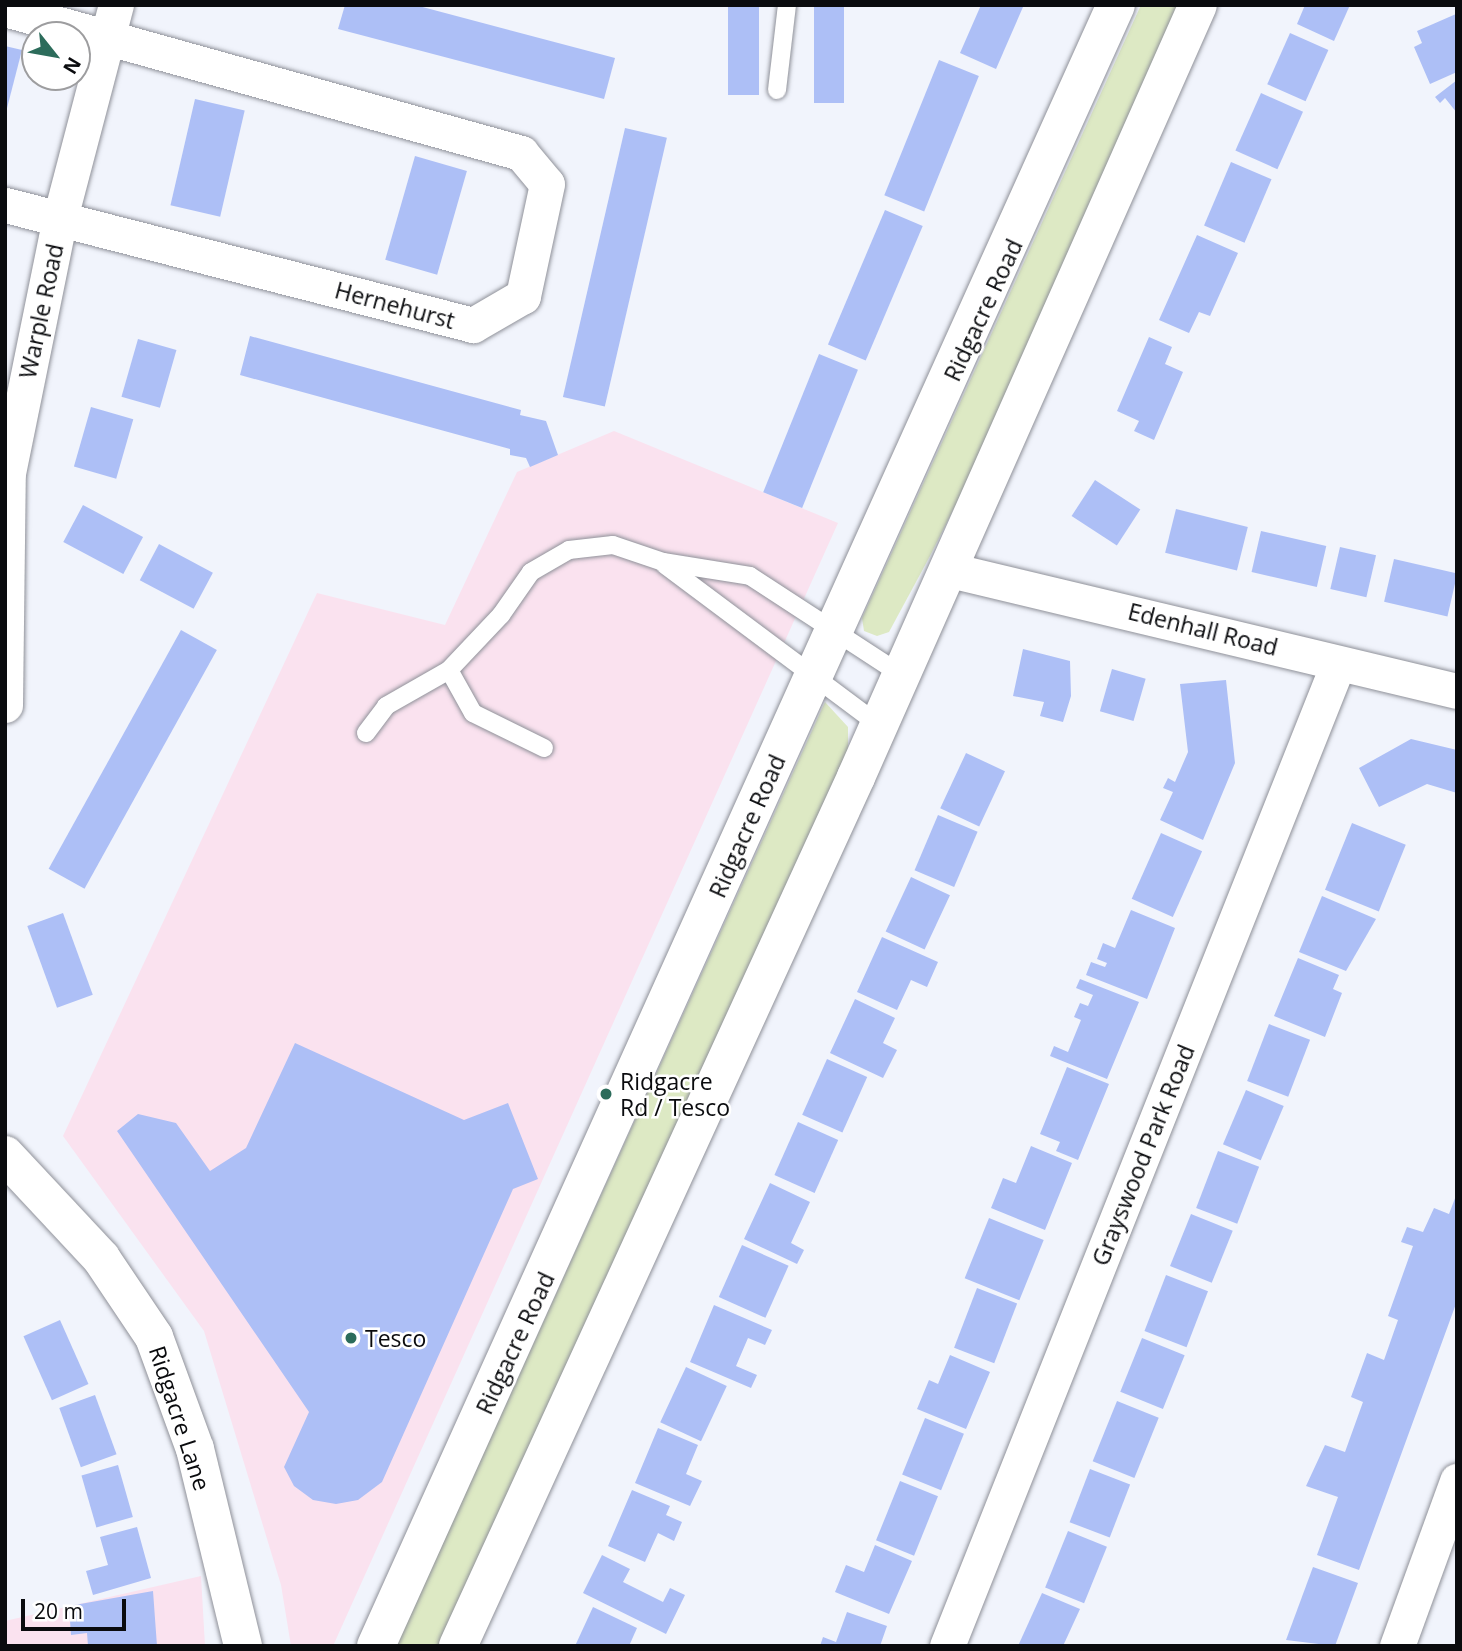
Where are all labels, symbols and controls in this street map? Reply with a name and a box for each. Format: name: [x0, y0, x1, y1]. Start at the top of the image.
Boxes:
north arrow: [21, 21, 91, 91]
text: N: [57, 52, 87, 79]
street label: Ridgacre Road: [938, 235, 1028, 385]
street label: Warple Road: [13, 241, 69, 381]
street label: Hernehurst: [332, 276, 458, 334]
street label: Edenhall Road: [1125, 597, 1281, 661]
street label: Ridgacre Road: [703, 750, 791, 902]
street label: Grayswood Park Road: [1086, 1040, 1200, 1270]
place label: Ridgacre Rd / Tesco: [620, 1067, 730, 1121]
marker: Ridgacre Rd / Tesco: [598, 1086, 614, 1102]
street label: Ridgacre Road: [470, 1268, 560, 1418]
place label: Tesco: [365, 1324, 426, 1352]
marker: Tesco: [343, 1330, 359, 1346]
street label: Ridgacre Lane: [144, 1342, 216, 1494]
scale bar: [24, 1584, 130, 1628]
text: 20 m: [34, 1597, 83, 1625]

